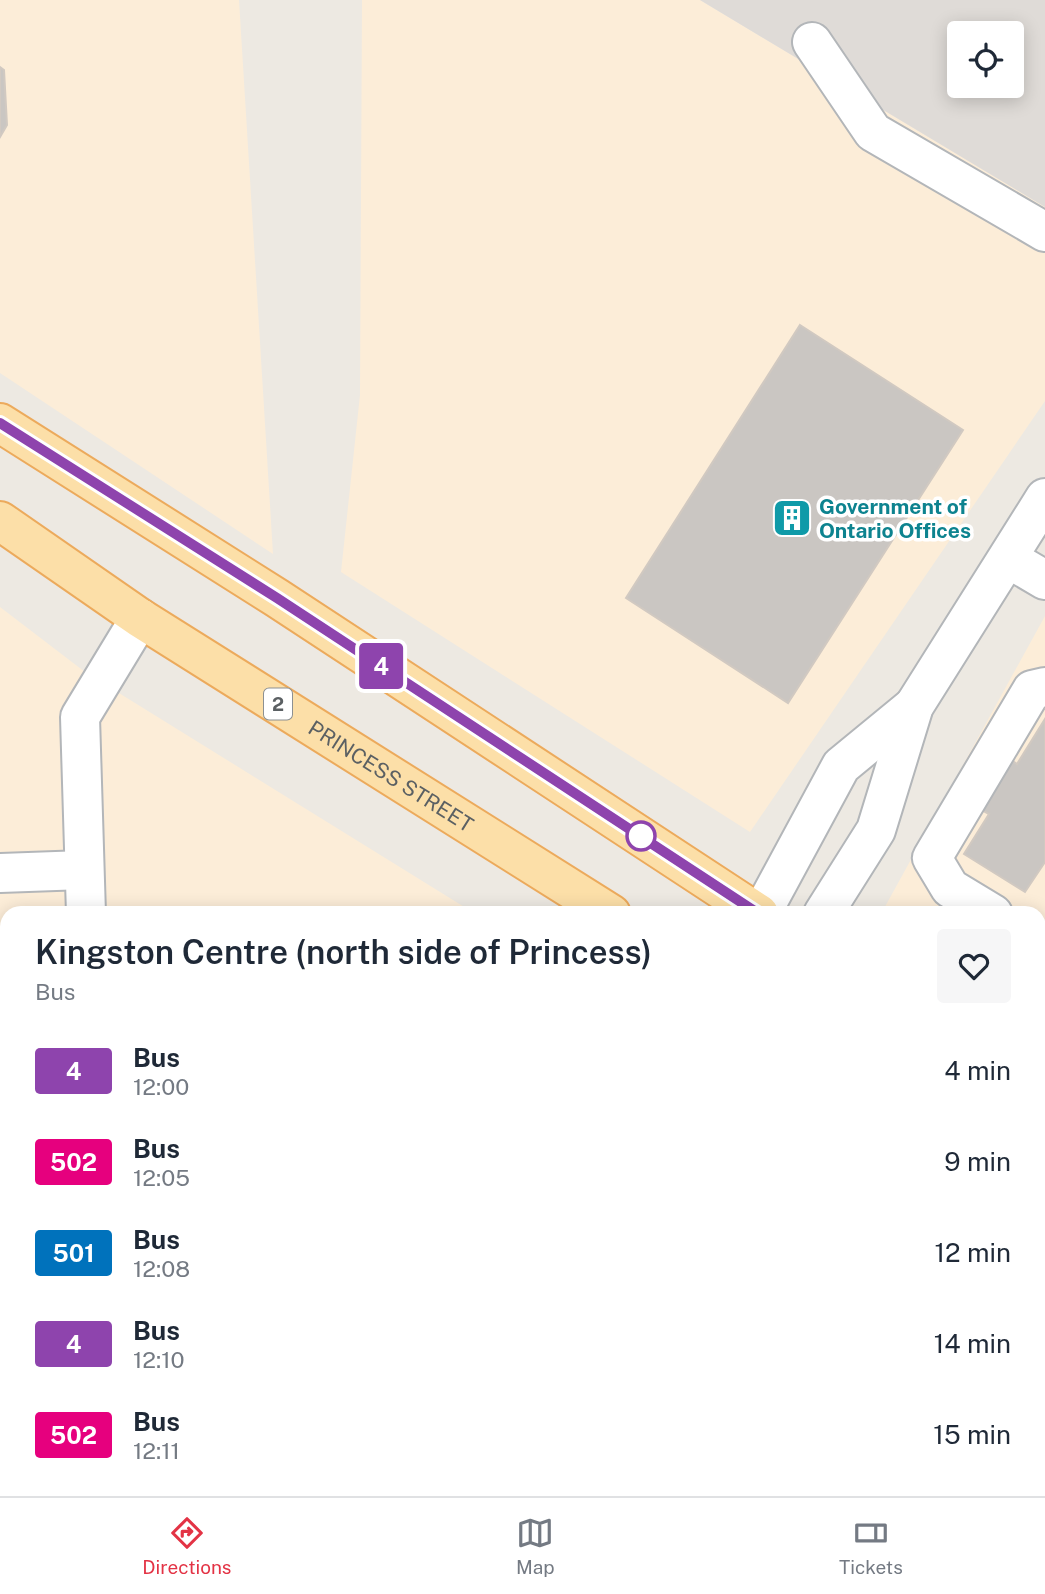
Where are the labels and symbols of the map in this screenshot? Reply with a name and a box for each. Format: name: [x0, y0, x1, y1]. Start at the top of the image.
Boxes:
place label: Government of Ontario Offices: [819, 494, 971, 543]
building icon: Government of Ontario Offices: [771, 497, 813, 539]
line badge: 4: [358, 643, 404, 689]
road number: 2: [264, 688, 292, 720]
street label: PRINCESS STREET: [304, 715, 478, 837]
unlabelled marker: [626, 821, 656, 851]

